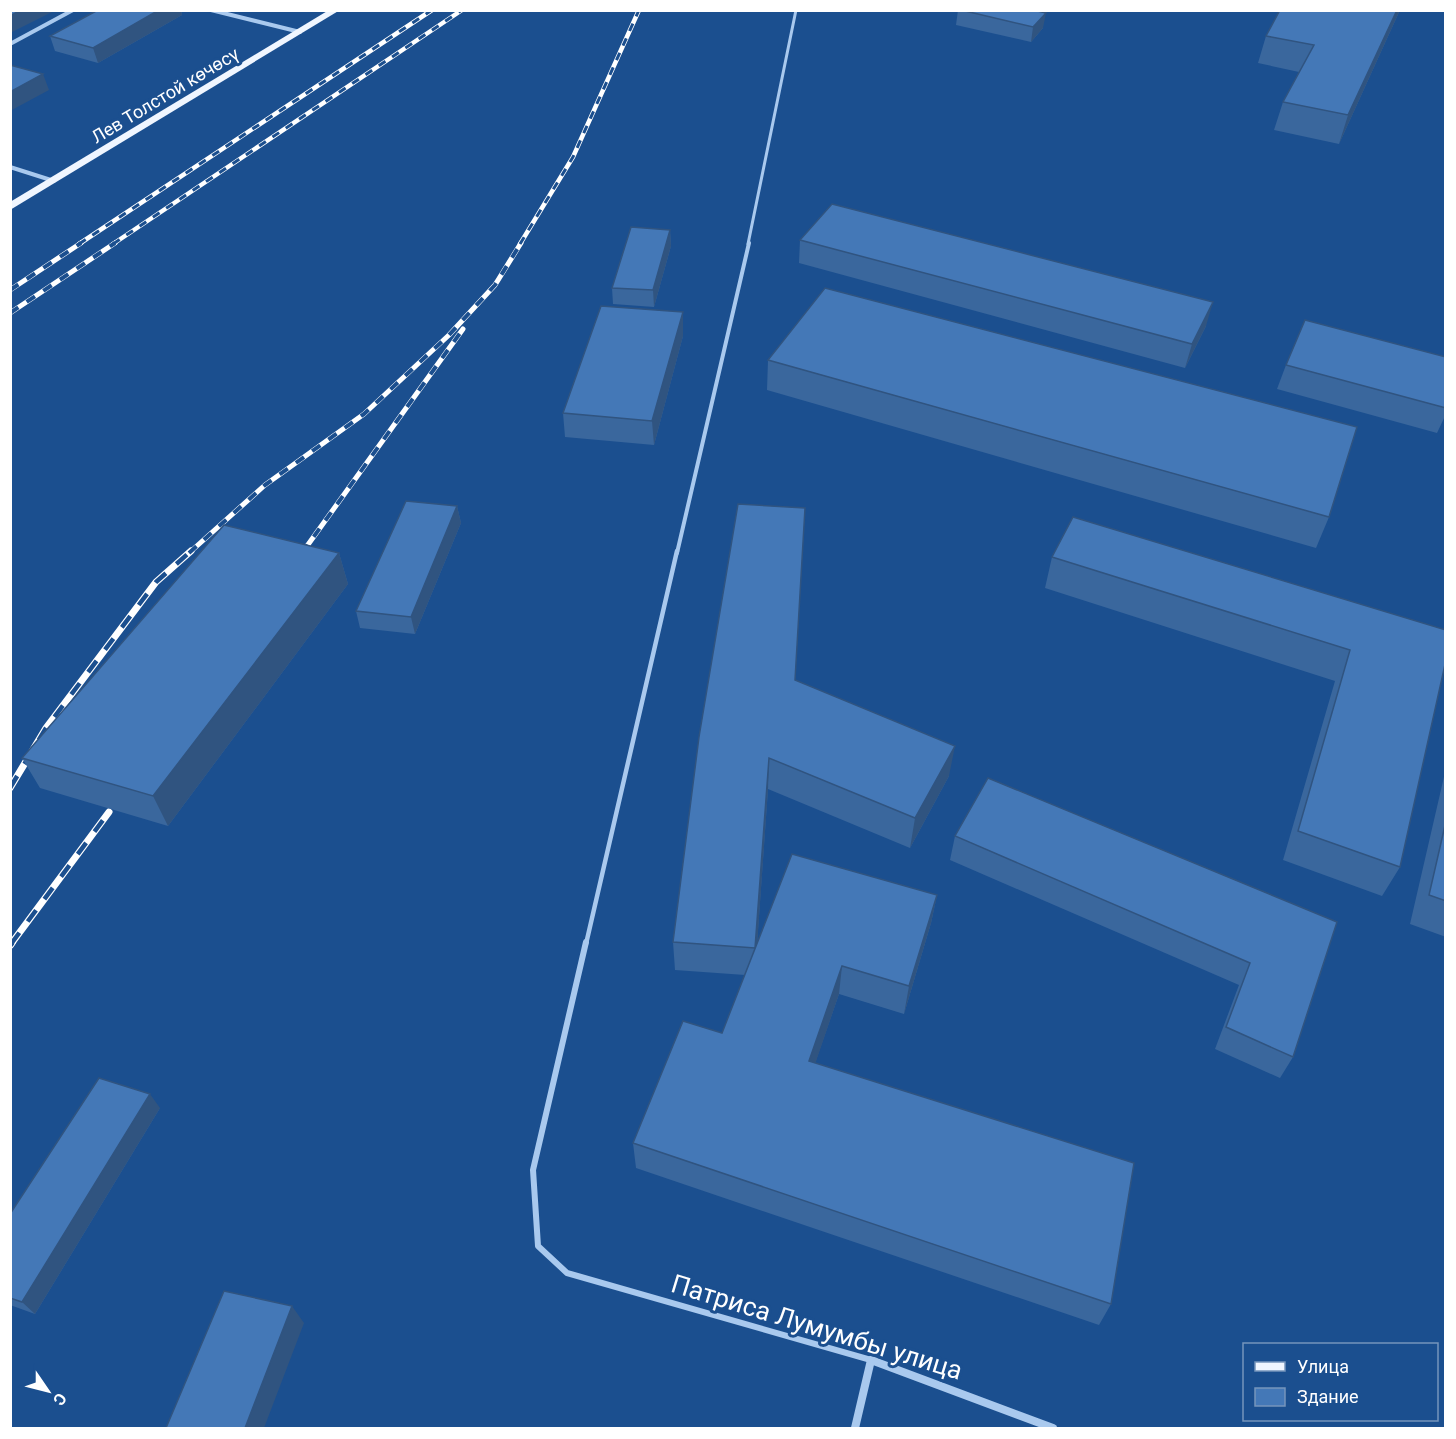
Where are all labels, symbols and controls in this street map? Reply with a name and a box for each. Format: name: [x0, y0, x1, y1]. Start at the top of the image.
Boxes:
street label: Лев Толстой көчөсү: [87, 43, 243, 147]
street label: Патриса Лумумбы улица: [668, 1268, 966, 1386]
legend: [1243, 1343, 1438, 1421]
text: Улица: [1297, 1356, 1349, 1377]
north arrow: [18, 1361, 78, 1421]
text: Здание: [1297, 1386, 1359, 1407]
text: С: [49, 1390, 71, 1409]

